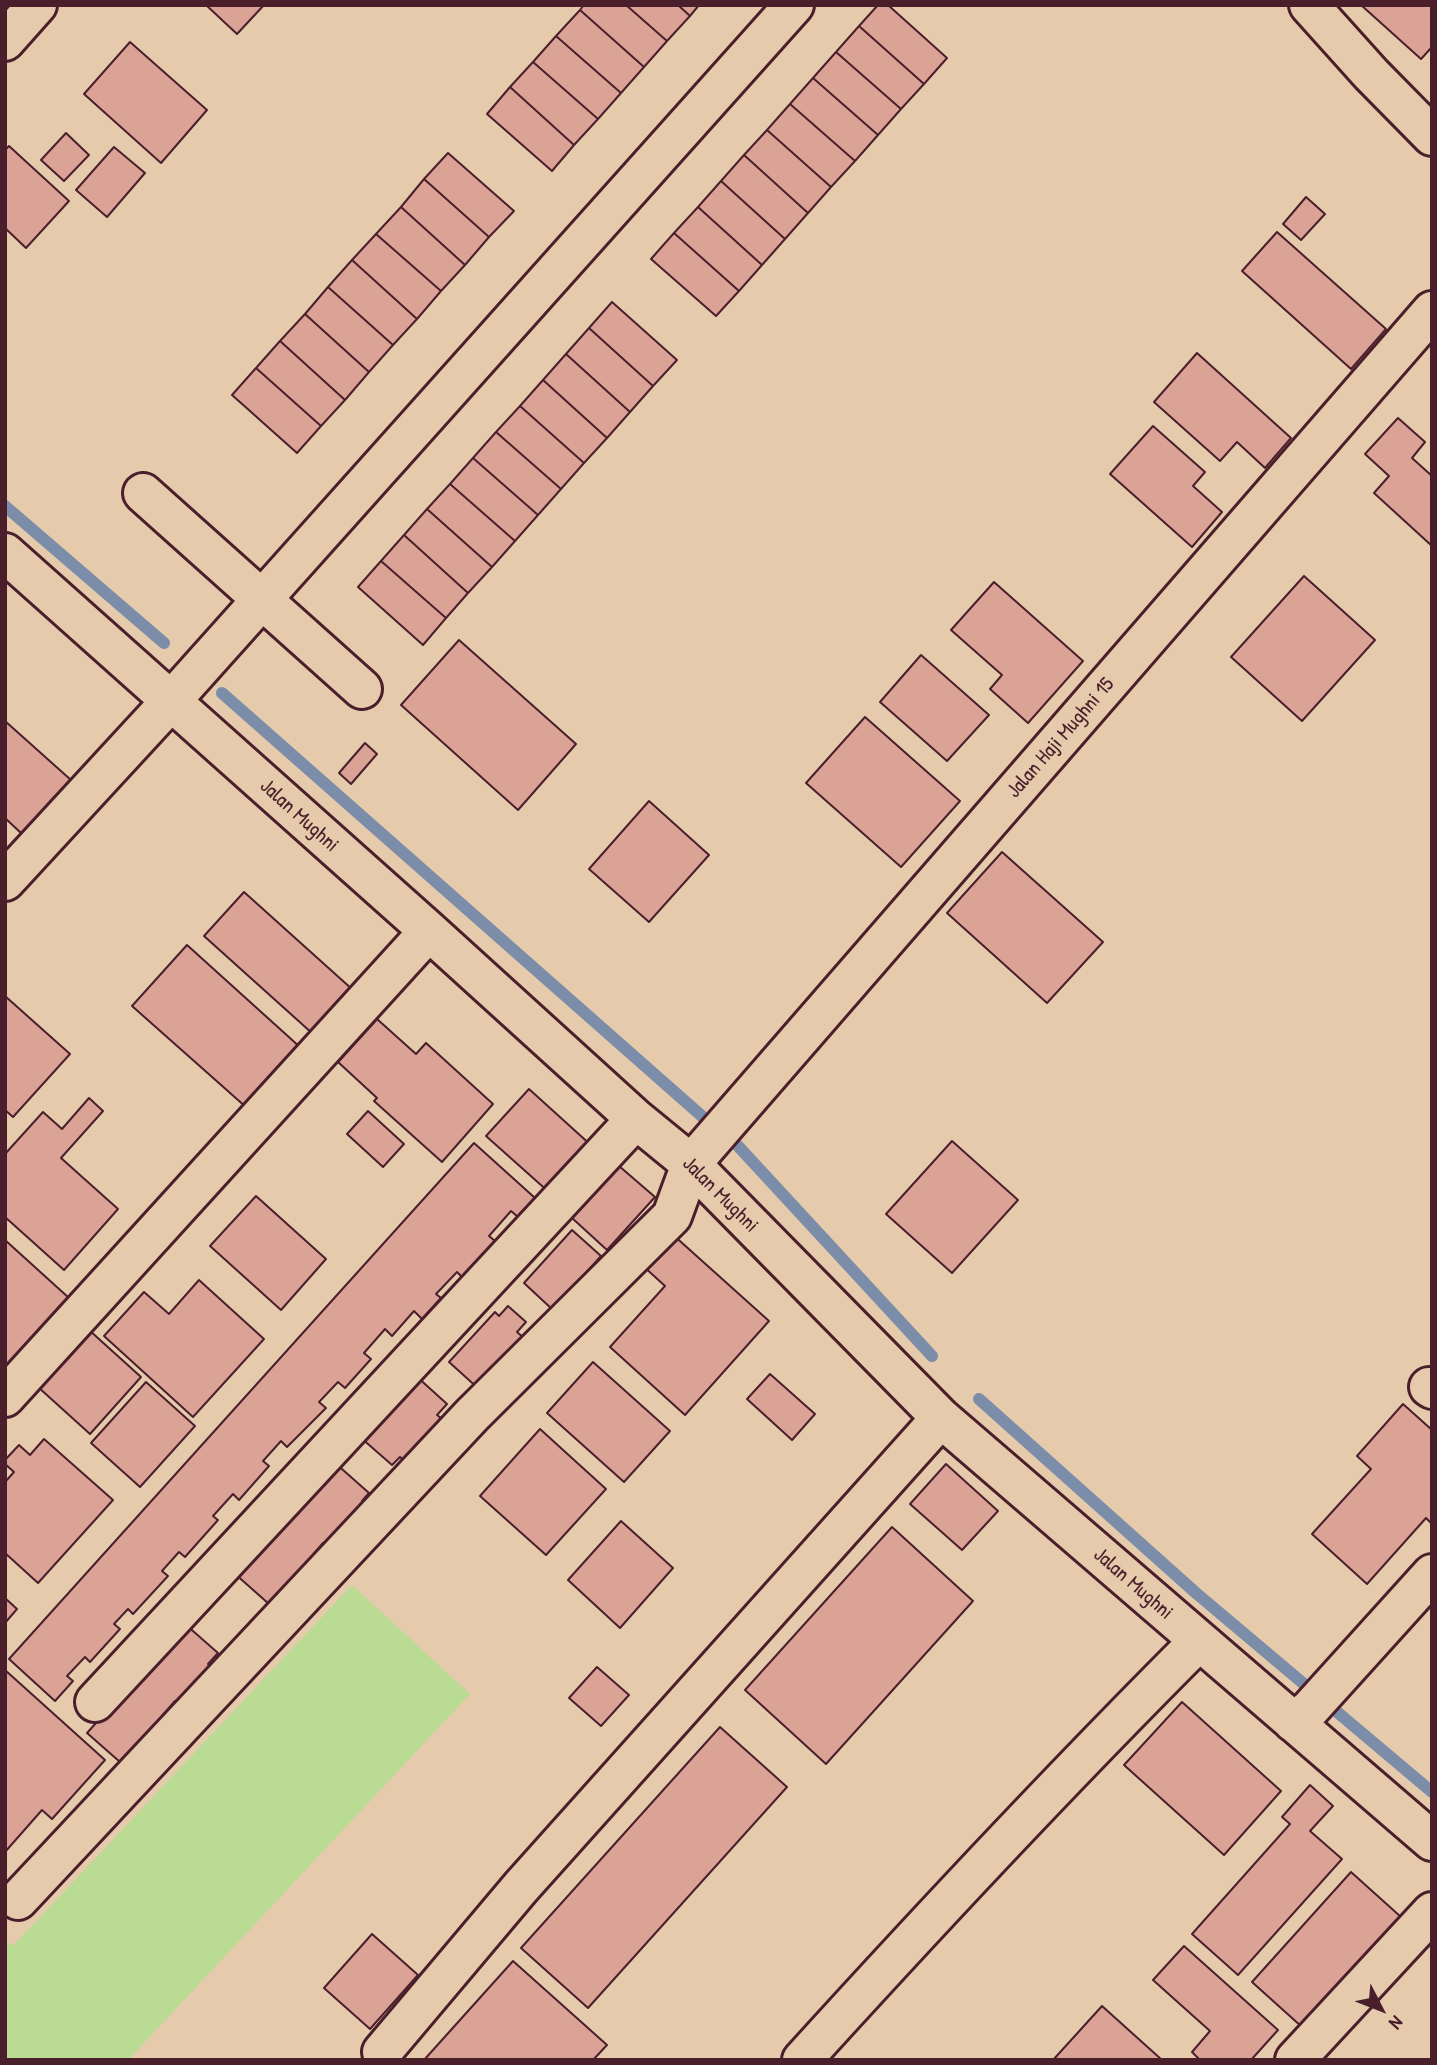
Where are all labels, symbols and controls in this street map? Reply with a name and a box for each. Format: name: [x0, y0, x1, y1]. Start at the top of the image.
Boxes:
street label: Jalan Haji Mughni 15: [1002, 673, 1120, 803]
street label: Jalan Mughni: [254, 774, 344, 858]
street label: Jalan Mughni: [677, 1152, 763, 1238]
street label: Jalan Mughni: [1088, 1543, 1178, 1625]
north arrow: [1346, 1974, 1416, 2044]
text: N: [1384, 2011, 1410, 2036]

